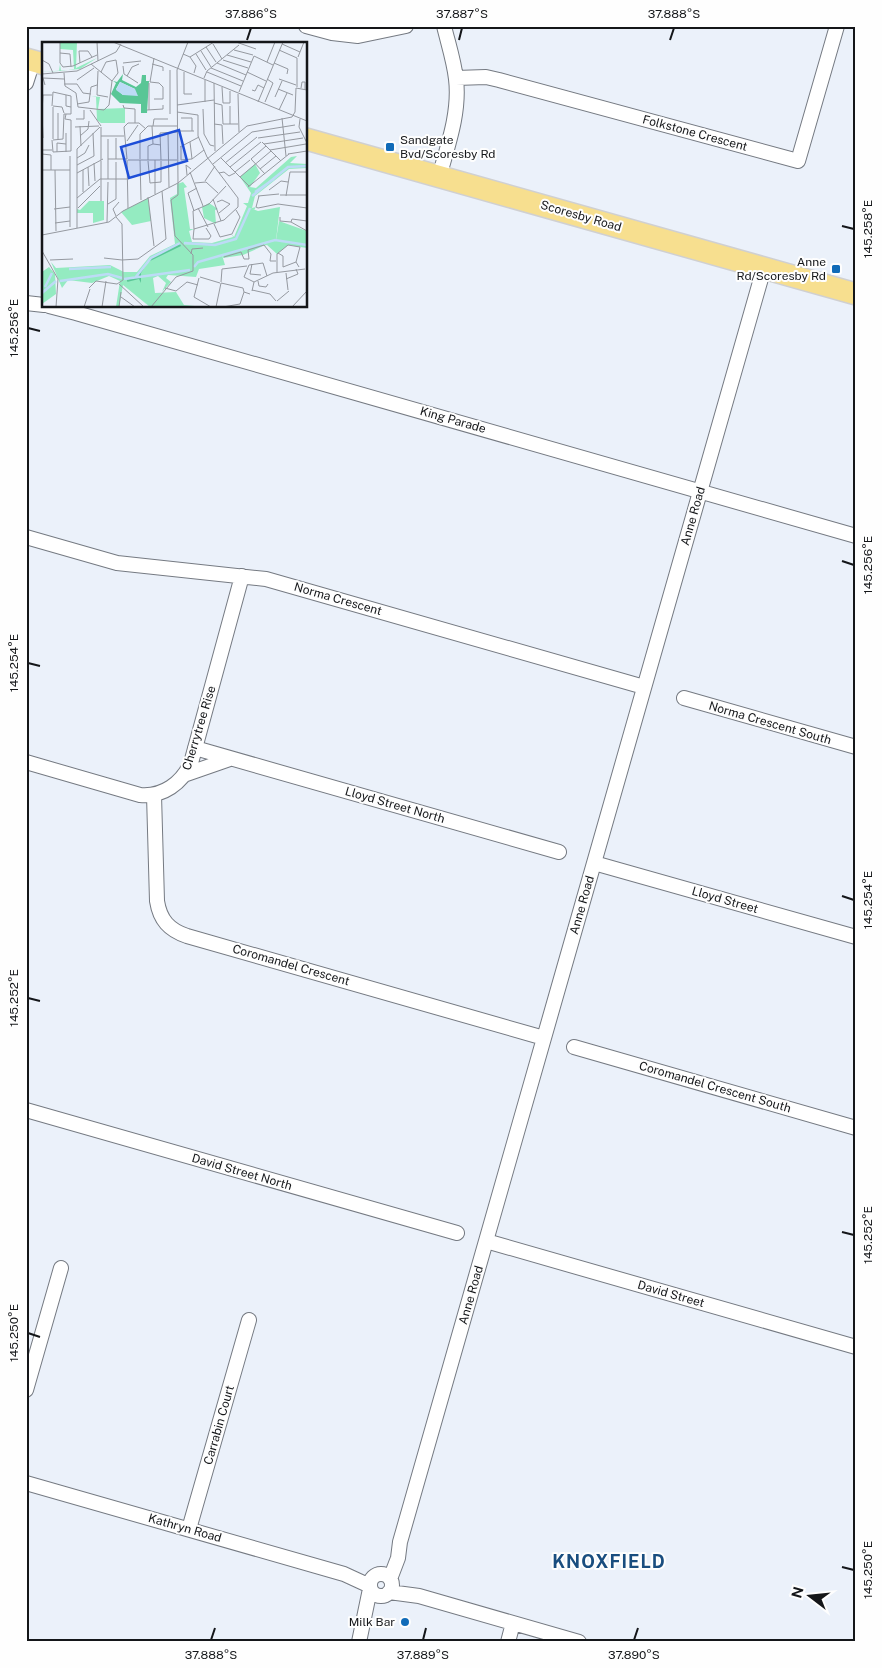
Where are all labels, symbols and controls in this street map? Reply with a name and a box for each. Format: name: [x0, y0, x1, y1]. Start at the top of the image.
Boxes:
text: 37.886°S: [225, 7, 277, 21]
text: 37.887°S: [436, 7, 488, 21]
text: 37.888°S: [648, 7, 700, 21]
inset map: [42, 42, 308, 308]
street label: Folkstone Crescent: [641, 112, 749, 154]
place label: Sandgate Bvd/Scoresby Rd: [400, 133, 495, 161]
marker: Sandgate Bvd/Scoresby Rd: [384, 141, 396, 153]
street label: Scoresby Road: [539, 198, 623, 234]
text: 145.258°E: [861, 200, 875, 258]
place label: Anne Rd/Scoresby Rd: [737, 255, 826, 283]
marker: Anne Rd/Scoresby Rd: [830, 263, 842, 275]
text: 145.256°E: [7, 299, 21, 357]
street label: King Parade: [418, 404, 488, 436]
street label: Anne Road: [678, 485, 708, 547]
text: 145.256°E: [861, 536, 875, 594]
street label: Norma Crescent: [292, 580, 384, 618]
text: 145.254°E: [7, 634, 21, 692]
street label: Cherrytree Rise: [180, 684, 219, 772]
street label: Norma Crescent South: [707, 699, 833, 747]
street label: Lloyd Street North: [343, 784, 447, 826]
text: 145.254°E: [861, 871, 875, 929]
street label: Anne Road: [567, 874, 597, 936]
street label: Lloyd Street: [690, 884, 760, 916]
street label: Coromandel Crescent: [231, 942, 351, 989]
text: 145.252°E: [7, 969, 21, 1027]
street label: Coromandel Crescent South: [637, 1059, 793, 1115]
street label: David Street North: [190, 1151, 294, 1193]
text: 145.252°E: [861, 1206, 875, 1264]
street label: Anne Road: [456, 1264, 486, 1326]
street label: David Street: [636, 1278, 706, 1310]
text: 145.250°E: [7, 1304, 21, 1362]
street label: Carrabin Court: [201, 1383, 237, 1466]
street label: Kathryn Road: [147, 1511, 223, 1545]
text: 145.250°E: [861, 1541, 875, 1599]
district label: KNOXFIELD: [552, 1551, 666, 1572]
north arrow: [784, 1570, 834, 1620]
text: N: [788, 1585, 807, 1600]
place label: Milk Bar: [349, 1615, 395, 1629]
marker: Milk Bar: [399, 1616, 411, 1628]
text: 37.888°S: [185, 1648, 237, 1662]
text: 37.889°S: [397, 1648, 449, 1662]
text: 37.890°S: [608, 1648, 660, 1662]

